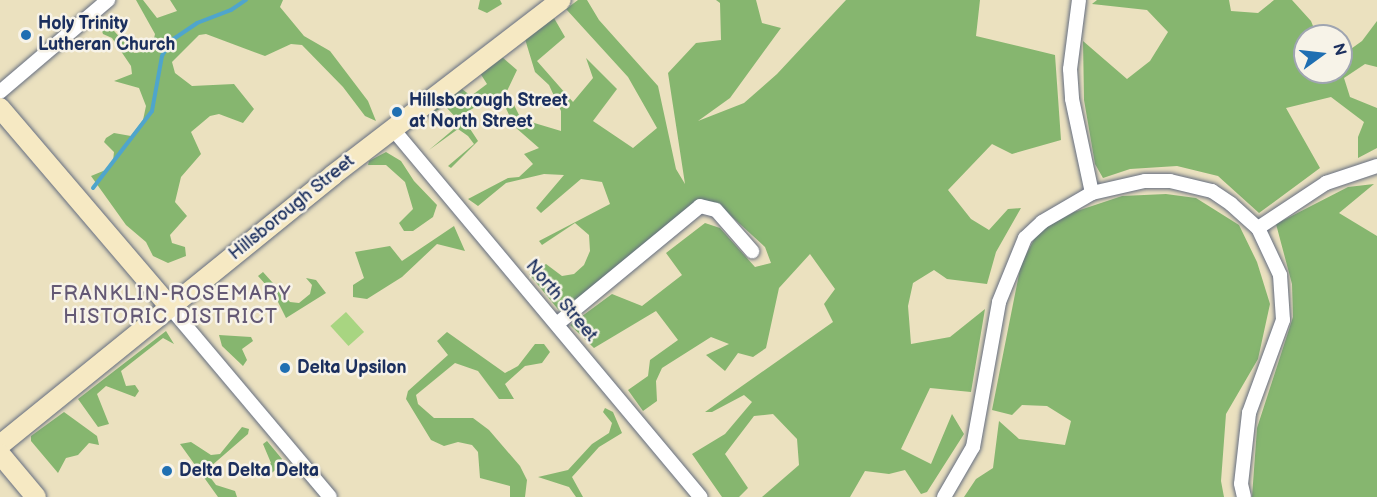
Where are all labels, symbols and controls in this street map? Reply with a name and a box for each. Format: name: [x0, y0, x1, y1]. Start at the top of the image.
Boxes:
place label: Holy Trinity Lutheran Church: [38, 14, 175, 57]
north arrow: [1293, 24, 1353, 84]
marker: Holy Trinity Lutheran Church: [19, 28, 33, 42]
text: N: [1328, 41, 1350, 58]
place label: Hillsborough Street at North Street: [409, 91, 568, 134]
marker: Hillsborough Street at North Street: [390, 105, 404, 119]
street label: Hillsborough Street: [225, 151, 359, 265]
street label: North Street: [521, 256, 601, 346]
district label: FRANKLIN-ROSEMARY HISTORIC DISTRICT: [50, 282, 292, 329]
place label: Delta Upsilon: [297, 357, 407, 379]
marker: Delta Upsilon: [278, 361, 292, 375]
place label: Delta Delta Delta: [179, 460, 319, 482]
marker: Delta Delta Delta: [160, 464, 174, 478]

